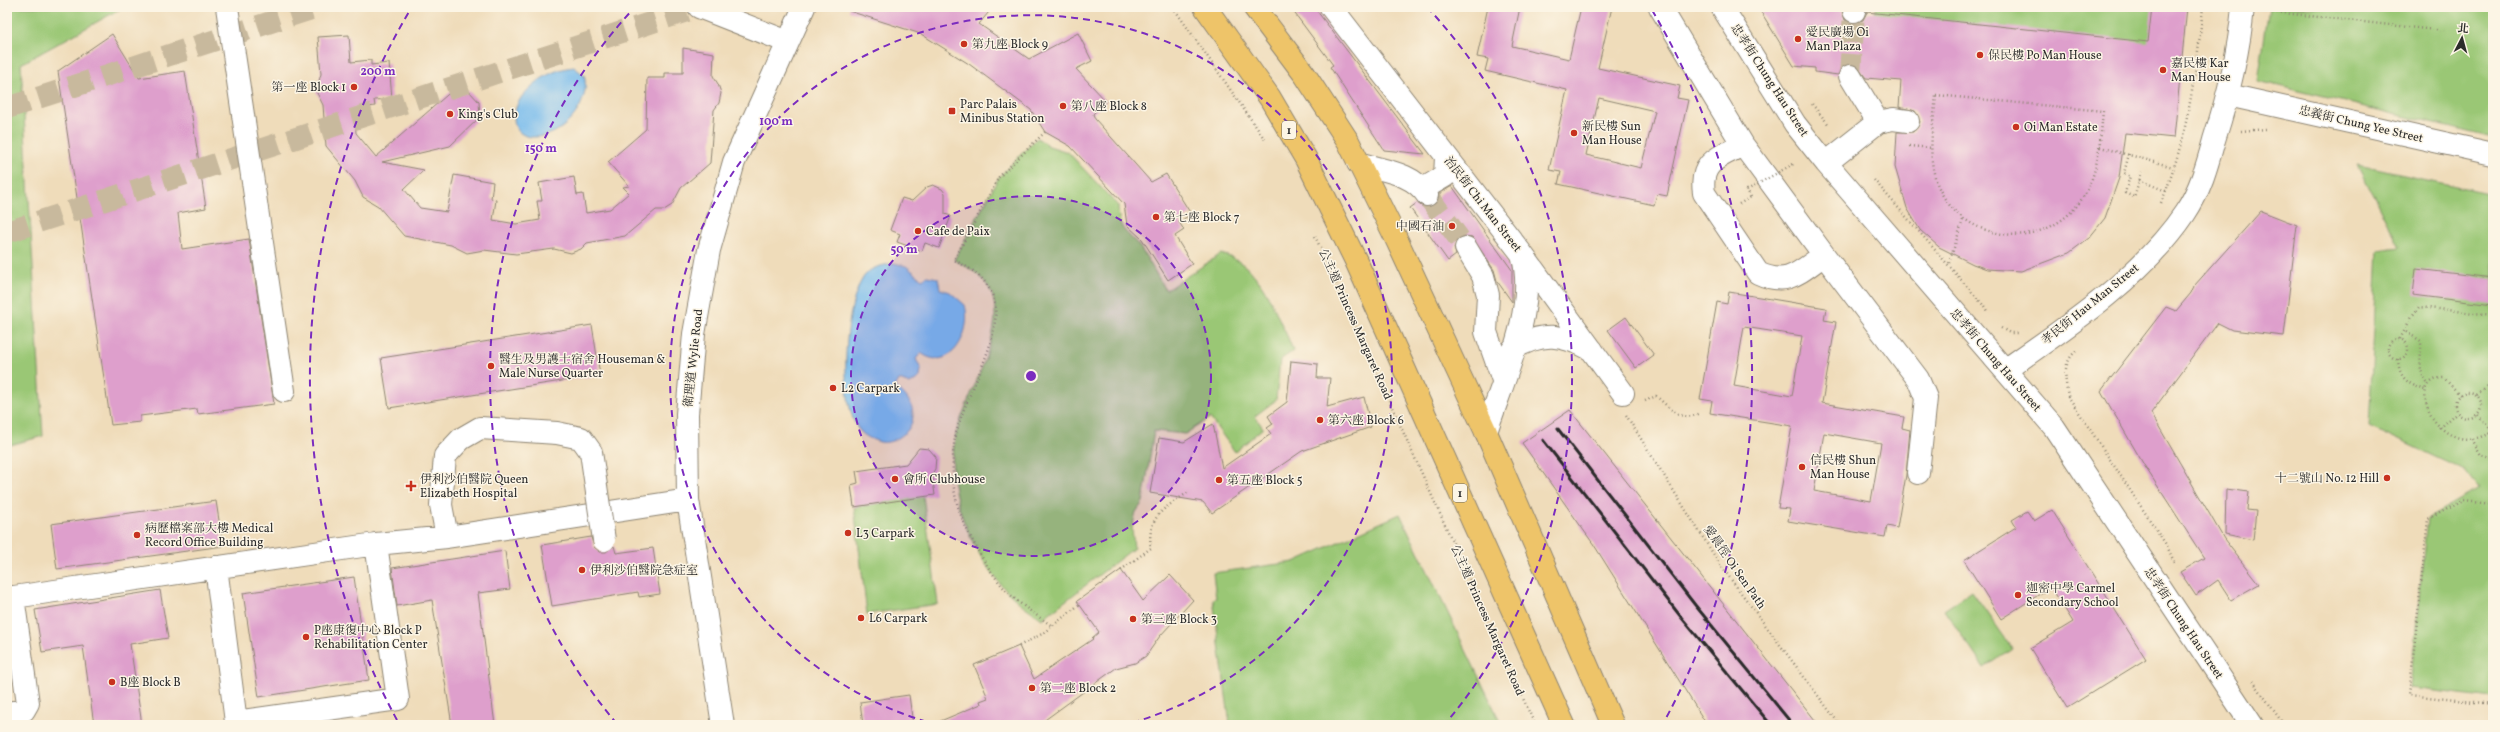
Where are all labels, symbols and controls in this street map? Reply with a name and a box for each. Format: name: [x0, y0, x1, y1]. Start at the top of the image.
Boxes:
north arrow: [2442, 18, 2482, 58]
street label: 忠孝街 Chung Hau Street: [1727, 21, 1812, 140]
text: 北: [2457, 22, 2469, 38]
place label: 愛民廣場 Oi Man Plaza: [1806, 25, 1869, 55]
marker: 愛民廣場 Oi Man Plaza: [1793, 34, 1803, 44]
place label: 第九座 Block 9: [972, 37, 1048, 53]
marker: 第九座 Block 9: [959, 39, 969, 49]
place label: 保民樓 Po Man House: [1988, 48, 2102, 64]
marker: 保民樓 Po Man House: [1975, 50, 1985, 60]
place label: 嘉民樓 Kar Man House: [2171, 56, 2231, 86]
text: 200 m: [360, 64, 396, 80]
marker: 嘉民樓 Kar Man House: [2158, 65, 2168, 75]
place label: 第一座 Block 1: [271, 80, 346, 96]
marker: 第一座 Block 1: [349, 82, 359, 92]
place label: Parc Palais Minibus Station: [960, 97, 1044, 127]
place label: 第八座 Block 8: [1071, 99, 1147, 115]
marker: 第八座 Block 8: [1058, 101, 1068, 111]
street label: 忠義街 Chung Yee Street: [2297, 103, 2425, 147]
marker: Parc Palais Minibus Station: [947, 106, 957, 116]
place label: King's Club: [458, 107, 518, 123]
marker: King's Club: [445, 109, 455, 119]
text: 100 m: [759, 114, 793, 130]
place label: 新民樓 Sun Man House: [1582, 119, 1642, 149]
place label: Oi Man Estate: [2024, 120, 2098, 136]
road number: 1: [1282, 121, 1296, 139]
marker: Oi Man Estate: [2011, 122, 2021, 132]
marker: 新民樓 Sun Man House: [1569, 128, 1579, 138]
text: 150 m: [525, 141, 557, 157]
street label: 治民街 Chi Man Street: [1440, 153, 1525, 256]
place label: 第七座 Block 7: [1164, 210, 1240, 226]
marker: 第七座 Block 7: [1151, 212, 1161, 222]
place label: 中國石油: [1396, 219, 1444, 235]
marker: 中國石油: [1447, 221, 1457, 231]
place label: Cafe de Paix: [926, 224, 990, 240]
marker: Cafe de Paix: [913, 226, 923, 236]
text: 50 m: [890, 242, 918, 258]
street label: 公主道 Princess Margaret Road: [1315, 246, 1396, 403]
street label: 孝民街 Hau Man Street: [2039, 261, 2143, 349]
street label: 忠孝街 Chung Hau Street: [1946, 306, 2044, 416]
street label: 衛理道 Wylie Road: [681, 308, 707, 408]
place label: 醫生及男護士宿舍 Houseman & Male Nurse Quarter: [499, 352, 666, 382]
marker: 醫生及男護士宿舍 Houseman & Male Nurse Quarter: [486, 361, 496, 371]
centre of rings: [1024, 369, 1038, 383]
place label: L2 Carpark: [841, 381, 900, 397]
marker: L2 Carpark: [828, 383, 838, 393]
place label: 第六座 Block 6: [1328, 413, 1404, 429]
marker: 第六座 Block 6: [1315, 415, 1325, 425]
place label: 信民樓 Shun Man House: [1810, 453, 1876, 483]
marker: 信民樓 Shun Man House: [1797, 462, 1807, 472]
place label: 十二號山 No. 12 Hill: [2275, 471, 2379, 487]
place label: 伊利沙伯醫院 Queen Elizabeth Hospital: [420, 472, 528, 502]
place label: 會所 Clubhouse: [903, 472, 985, 488]
place label: 第五座 Block 5: [1227, 473, 1303, 489]
marker: 十二號山 No. 12 Hill: [2382, 473, 2392, 483]
marker: 會所 Clubhouse: [890, 474, 900, 484]
marker: 第五座 Block 5: [1214, 475, 1224, 485]
marker: 伊利沙伯醫院 Queen Elizabeth Hospital: [405, 480, 417, 492]
road number: 1: [1453, 484, 1467, 502]
place label: 病歷檔案部大樓 Medical Record Office Building: [145, 521, 274, 551]
street label: 愛晨徑 Oi Sen Path: [1699, 522, 1769, 613]
place label: L3 Carpark: [856, 526, 915, 542]
marker: L3 Carpark: [843, 528, 853, 538]
marker: 病歷檔案部大樓 Medical Record Office Building: [132, 530, 142, 540]
street label: 公主道 Princess Margaret Road: [1447, 542, 1528, 699]
place label: 伊利沙伯醫院急症室: [590, 563, 698, 579]
marker: 伊利沙伯醫院急症室: [577, 565, 587, 575]
street label: 忠孝街 Chung Hau Street: [2140, 565, 2227, 683]
place label: 迦密中學 Carmel Secondary School: [2026, 581, 2119, 611]
marker: 迦密中學 Carmel Secondary School: [2013, 590, 2023, 600]
place label: L6 Carpark: [869, 611, 928, 627]
place label: 第三座 Block 3: [1141, 612, 1217, 628]
marker: L6 Carpark: [856, 613, 866, 623]
marker: 第三座 Block 3: [1128, 614, 1138, 624]
place label: P座康復中心 Block P Rehabilitation Center: [314, 623, 427, 653]
marker: P座康復中心 Block P Rehabilitation Center: [301, 632, 311, 642]
place label: B座 Block B: [120, 675, 181, 691]
marker: B座 Block B: [107, 677, 117, 687]
place label: 第二座 Block 2: [1040, 681, 1116, 697]
marker: 第二座 Block 2: [1027, 683, 1037, 693]

